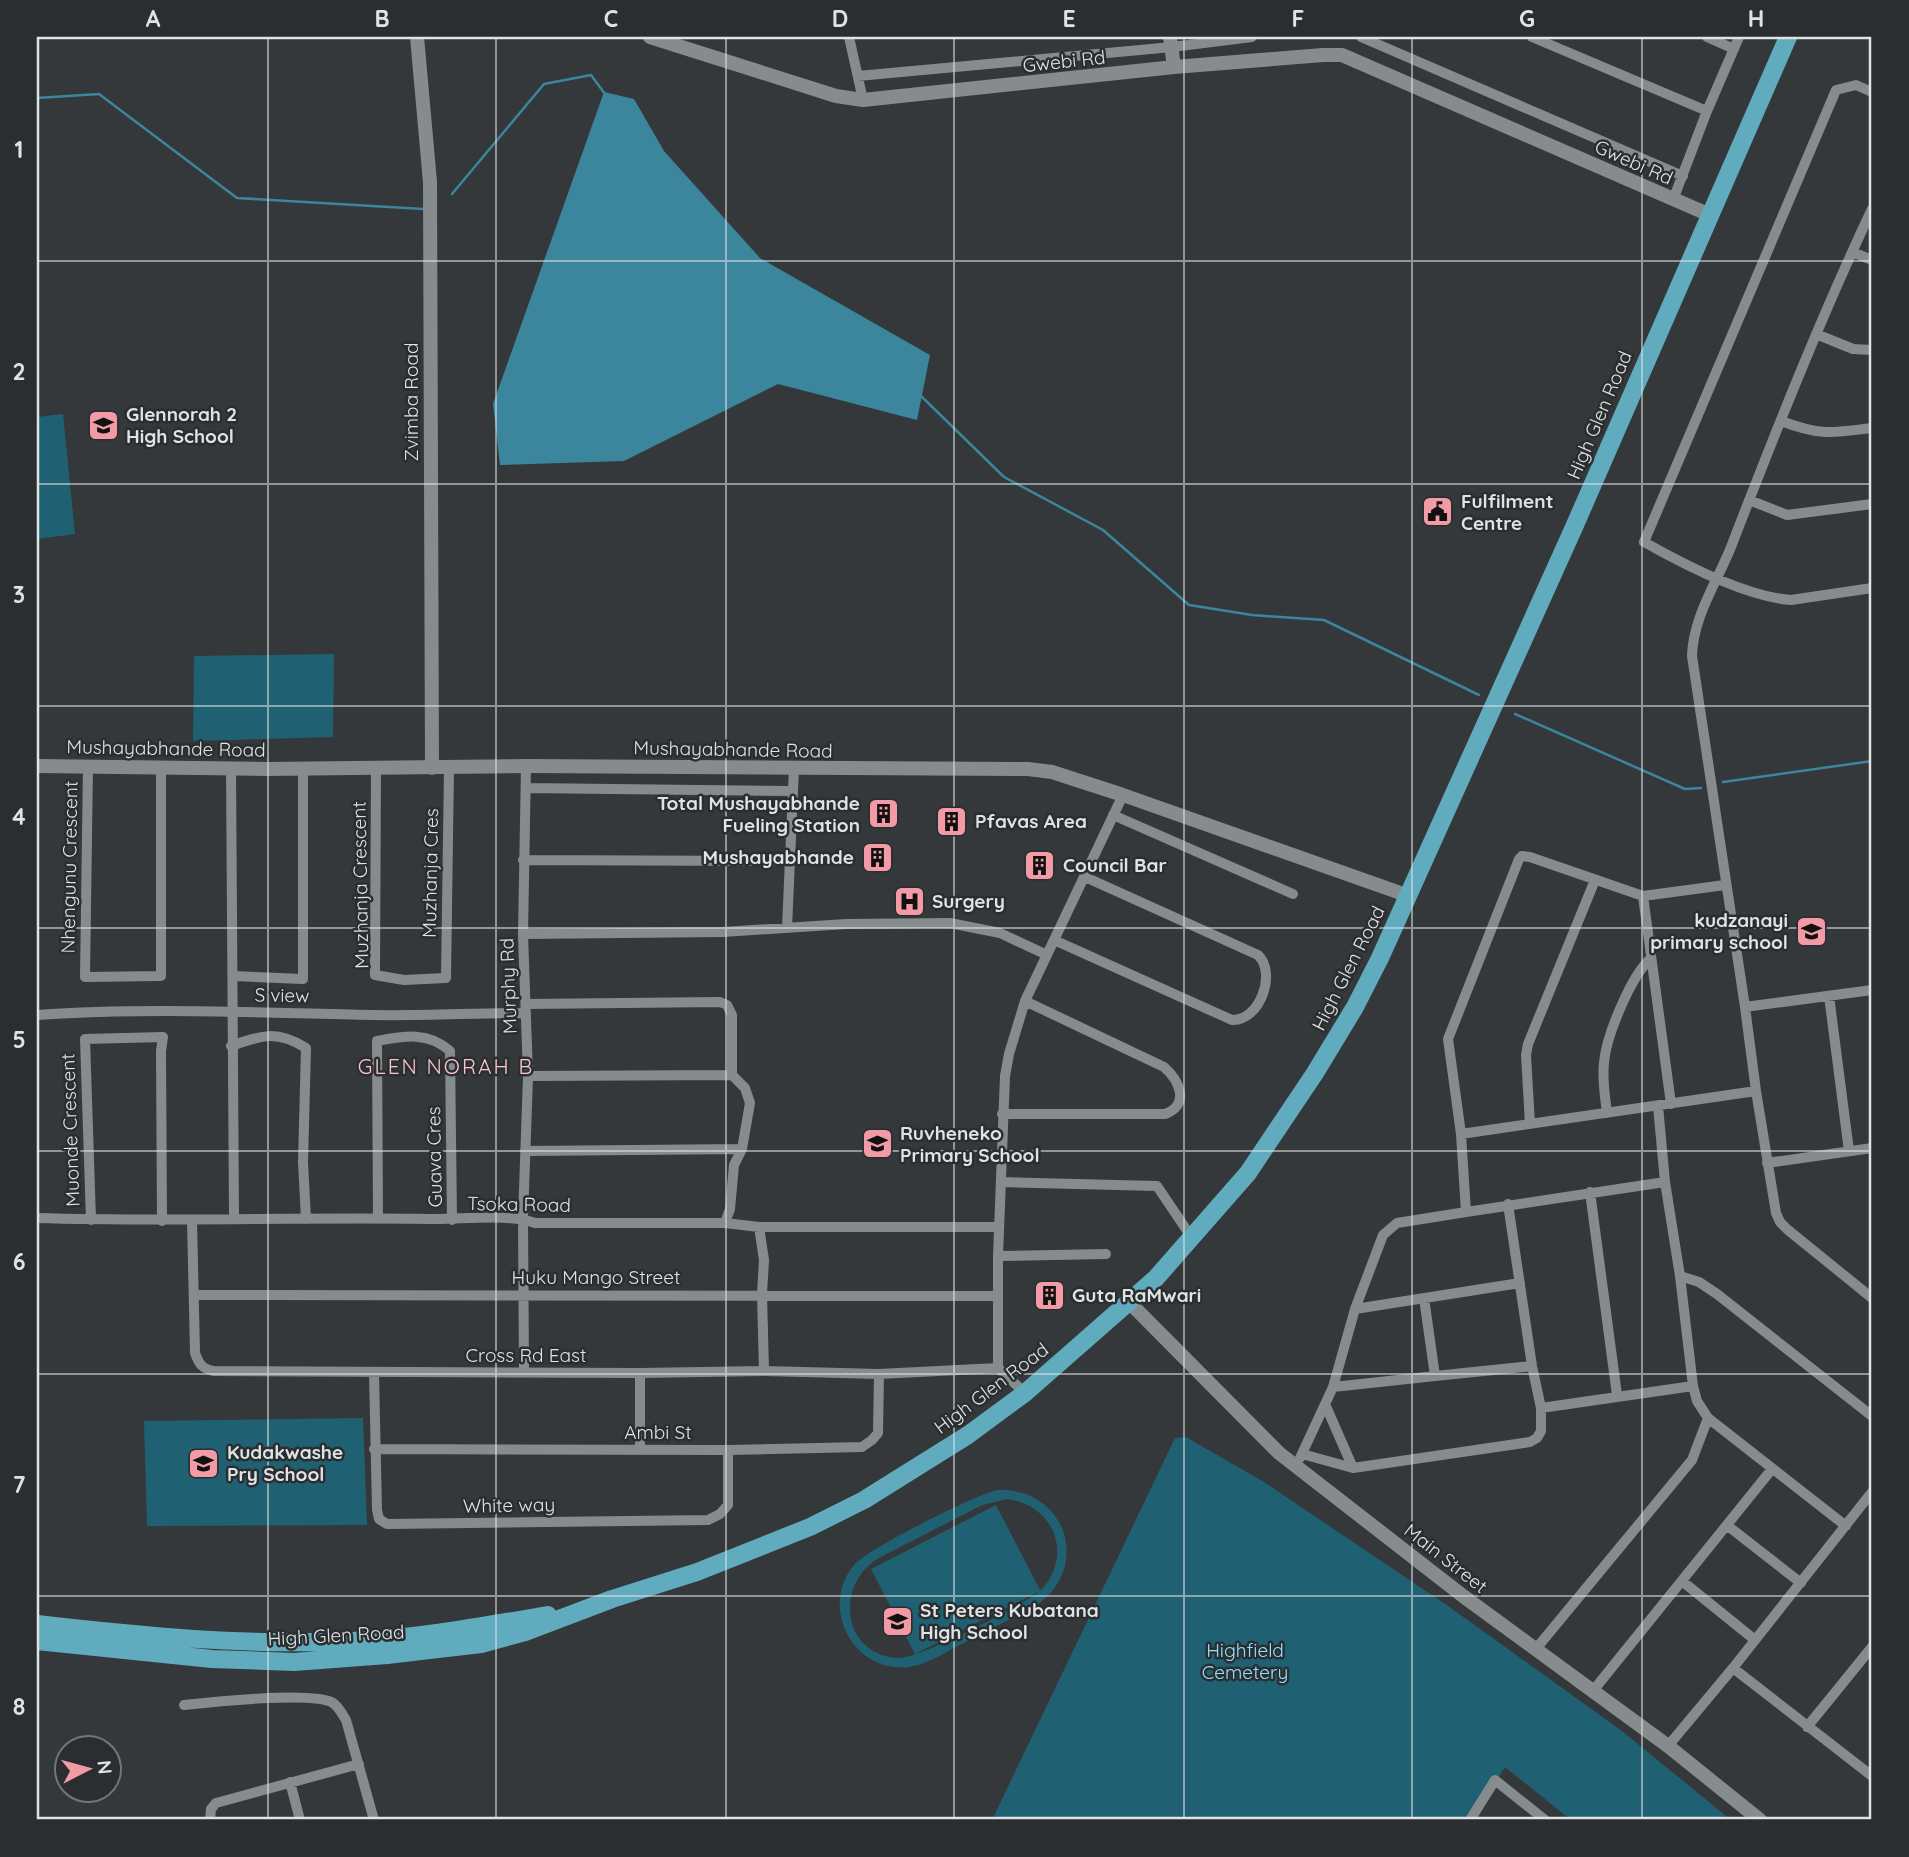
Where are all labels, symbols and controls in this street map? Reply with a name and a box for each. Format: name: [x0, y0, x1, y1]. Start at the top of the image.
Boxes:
text: A: [146, 4, 161, 33]
text: B: [374, 4, 390, 33]
text: C: [604, 4, 618, 33]
text: D: [832, 4, 848, 33]
text: E: [1062, 4, 1076, 33]
text: F: [1292, 4, 1304, 33]
text: G: [1519, 4, 1535, 33]
text: H: [1748, 4, 1764, 33]
street label: Gwebi Rd: [1021, 45, 1107, 77]
street label: Gwebi Rd: [1591, 134, 1677, 190]
text: 1: [15, 135, 23, 164]
street label: Zvimba Road: [399, 343, 423, 461]
street label: High Glen Road: [1561, 347, 1637, 483]
text: 2: [12, 357, 26, 386]
place label: Glennorah 2 High School: [126, 402, 237, 448]
school or university icon: Glennorah 2 High School: [86, 408, 120, 442]
place label: Fulfilment Centre: [1461, 489, 1553, 535]
public building icon: Fulfilment Centre: [1421, 495, 1455, 529]
text: 3: [13, 580, 25, 609]
street label: Mushayabhande Road: [66, 734, 266, 762]
street label: Mushayabhande Road: [633, 735, 833, 763]
street label: Nhengunu Crescent: [55, 780, 83, 954]
place label: Total Mushayabhande Fueling Station: [657, 791, 860, 837]
building icon: Total Mushayabhande Fueling Station: [866, 797, 900, 831]
street label: Muzhanja Crescent: [347, 801, 373, 969]
text: 4: [12, 802, 26, 831]
building icon: Pfavas Area: [935, 804, 969, 838]
street label: Muzhanja Cres: [417, 808, 443, 938]
place label: Pfavas Area: [975, 809, 1087, 833]
building icon: Mushayabhande: [860, 840, 894, 874]
place label: Mushayabhande: [703, 845, 854, 869]
building icon: Council Bar: [1023, 848, 1057, 882]
place label: Council Bar: [1063, 853, 1167, 877]
hospital icon: Surgery: [892, 884, 926, 918]
place label: Surgery: [932, 889, 1005, 913]
street label: High Glen Road: [1306, 902, 1390, 1034]
place label: kudzanayi primary school: [1650, 908, 1788, 954]
school or university icon: kudzanayi primary school: [1794, 914, 1828, 948]
street label: Murphy Rd: [494, 938, 522, 1034]
street label: S view: [254, 983, 310, 1007]
text: 5: [12, 1025, 26, 1054]
street label: Muonde Crescent: [55, 1053, 85, 1207]
district label: GLEN NORAH B: [358, 1053, 534, 1079]
street label: Guava Cres: [421, 1106, 447, 1208]
place label: Ruvheneko Primary School: [900, 1121, 1040, 1167]
school or university icon: Ruvheneko Primary School: [860, 1127, 894, 1161]
street label: Tsoka Road: [467, 1191, 571, 1217]
text: 6: [13, 1247, 25, 1276]
street label: Huku Mango Street: [512, 1265, 680, 1289]
building icon: Guta RaMwari: [1032, 1278, 1066, 1312]
place label: Guta RaMwari: [1072, 1283, 1201, 1307]
street label: High Glen Road: [929, 1337, 1053, 1439]
street label: Cross Rd East: [466, 1343, 586, 1367]
street label: Ambi St: [624, 1420, 692, 1444]
place label: Kudakwashe Pry School: [227, 1440, 343, 1486]
school or university icon: Kudakwashe Pry School: [187, 1446, 221, 1480]
text: 7: [13, 1470, 26, 1499]
street label: White way: [463, 1492, 555, 1518]
street label: Main Street: [1399, 1518, 1493, 1598]
place label: St Peters Kubatana High School: [920, 1598, 1099, 1644]
school or university icon: St Peters Kubatana High School: [880, 1604, 914, 1638]
street label: High Glen Road: [267, 1619, 405, 1651]
park label: Highfield Cemetery: [1202, 1638, 1288, 1684]
text: 8: [13, 1692, 25, 1721]
north arrow: [52, 1734, 122, 1804]
text: N: [92, 1759, 118, 1775]

